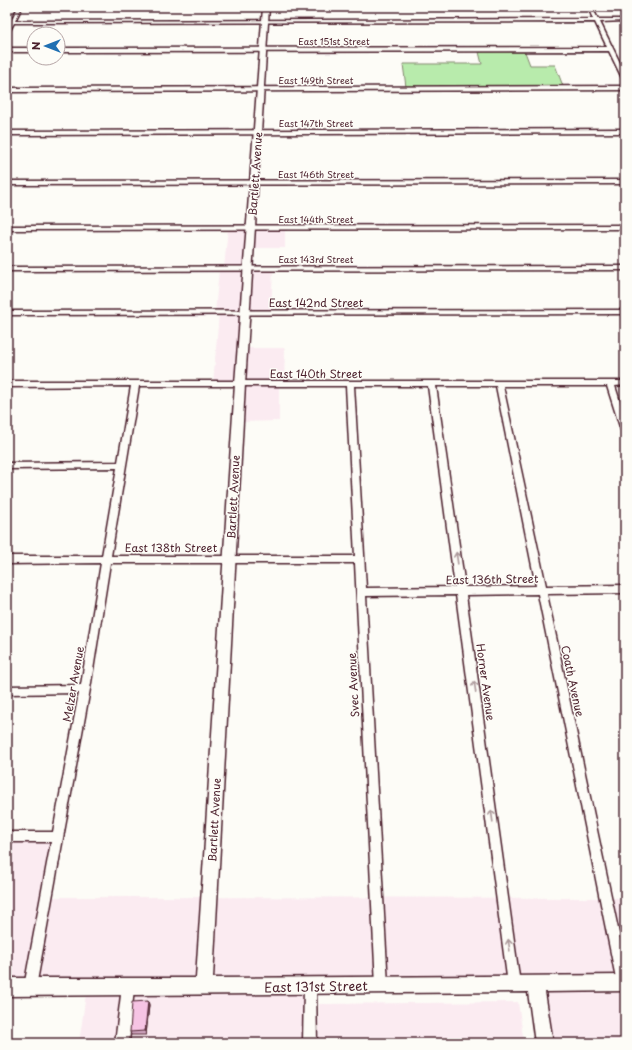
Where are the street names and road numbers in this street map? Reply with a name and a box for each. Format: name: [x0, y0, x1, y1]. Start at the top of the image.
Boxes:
street label: East 151st Street: [298, 34, 370, 48]
street label: East 149th Street: [279, 73, 354, 87]
street label: East 147th Street: [279, 116, 353, 130]
street label: Bartlett Avenue: [244, 131, 266, 217]
street label: East 146th Street: [278, 167, 354, 181]
street label: East 144th Street: [279, 212, 354, 226]
street label: East 143rd Street: [278, 252, 354, 266]
street label: East 142nd Street: [269, 294, 364, 311]
street label: East 140th Street: [270, 365, 363, 382]
street label: Bartlett Avenue: [222, 454, 244, 539]
street label: East 138th Street: [125, 539, 218, 556]
street label: East 136th Street: [446, 570, 539, 588]
street label: Horner Avenue: [472, 642, 500, 722]
street label: Coath Avenue: [557, 644, 589, 718]
street label: Melzer Avenue: [58, 645, 88, 723]
street label: Svec Avenue: [343, 652, 363, 718]
street label: Bartlett Avenue: [203, 777, 225, 862]
street label: East 131st Street: [264, 976, 368, 996]

